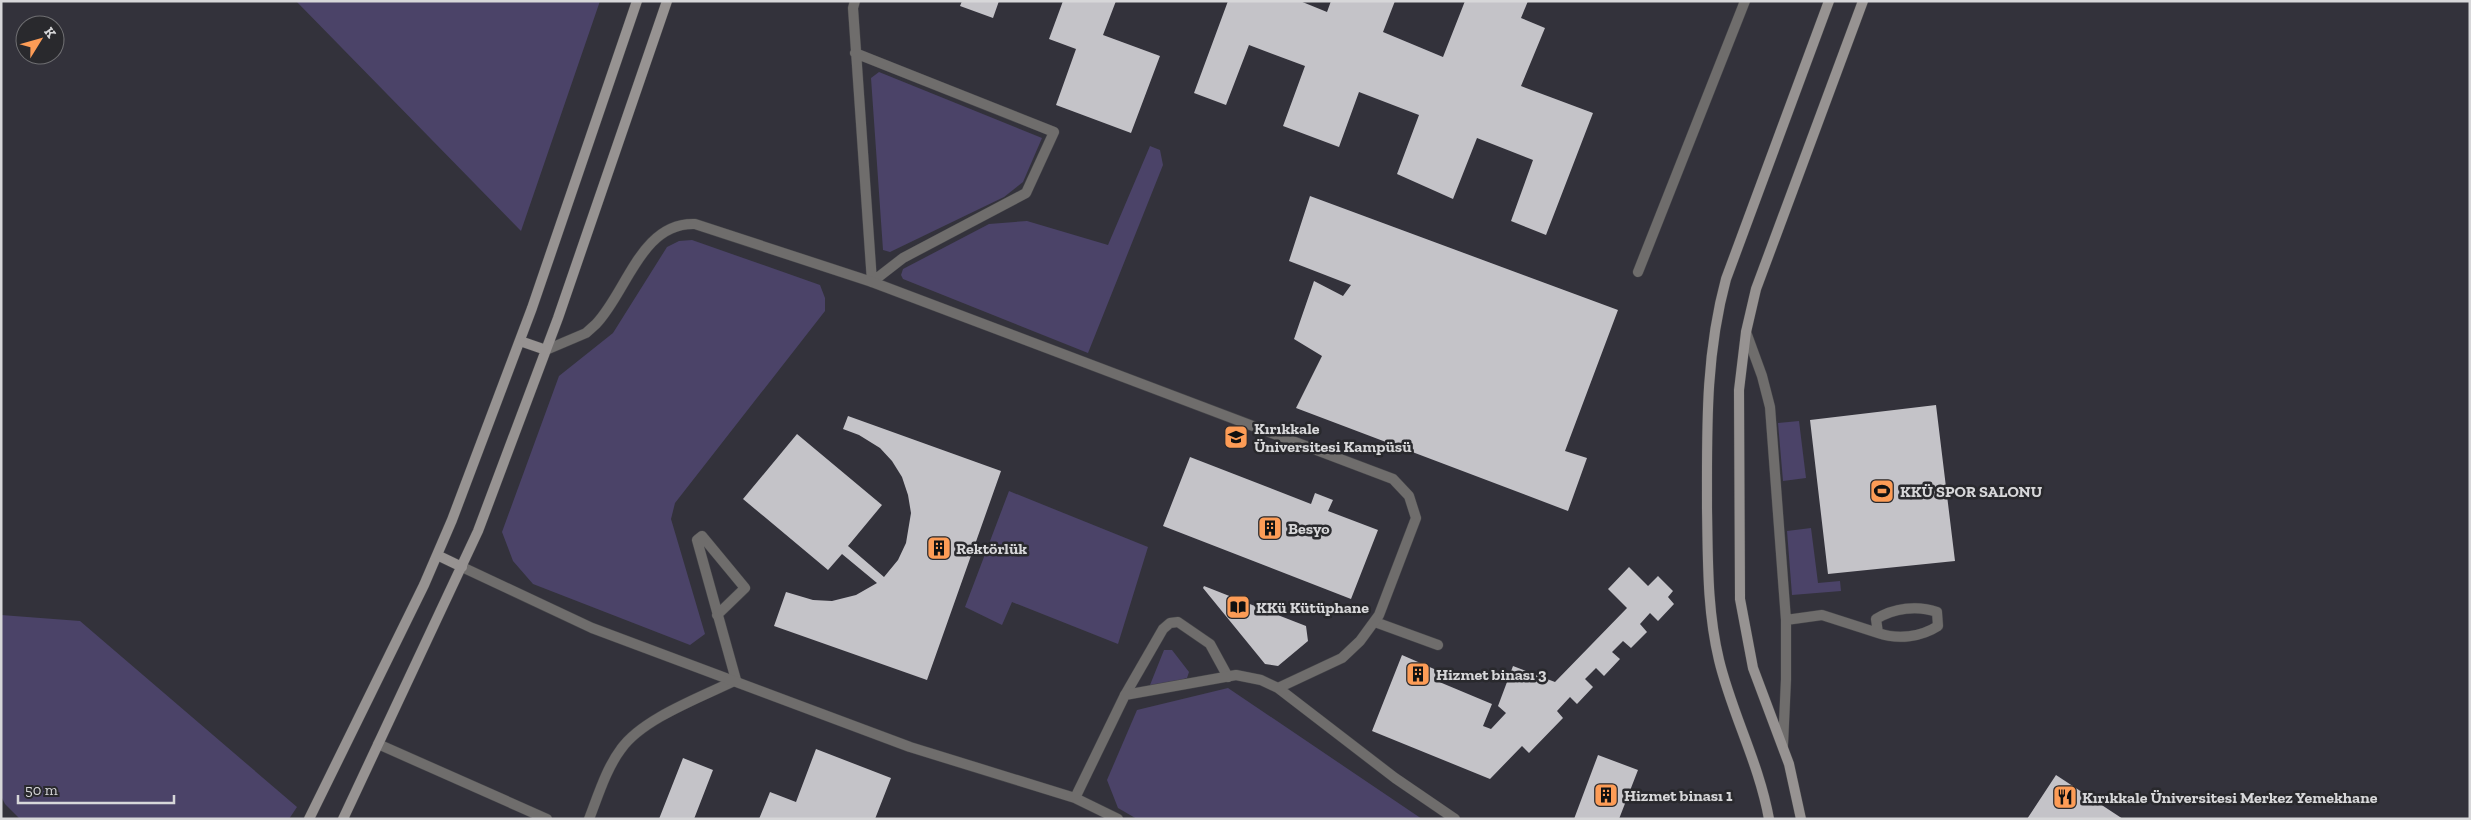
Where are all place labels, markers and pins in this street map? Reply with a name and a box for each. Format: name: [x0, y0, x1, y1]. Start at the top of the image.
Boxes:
place label: Kırıkkale Üniversitesi Kampüsü: [1254, 419, 1412, 456]
school or university icon: Kırıkkale Üniversitesi Kampüsü: [1223, 424, 1249, 450]
sports icon: KKÜ SPOR SALONU: [1869, 478, 1895, 504]
place label: KKÜ SPOR SALONU: [1900, 482, 2043, 501]
building icon: Besyo: [1257, 515, 1283, 541]
place label: Besyo: [1288, 519, 1330, 538]
building icon: Rektörlük: [926, 535, 952, 561]
place label: Rektörlük: [956, 539, 1027, 558]
library icon: KKü Kütüphane: [1225, 594, 1251, 620]
place label: KKü Kütüphane: [1256, 598, 1369, 617]
building icon: Hizmet binası 3: [1405, 661, 1431, 687]
place label: Hizmet binası 3: [1436, 665, 1547, 684]
building icon: Hizmet binası 1: [1593, 782, 1619, 808]
restaurant icon: Kırıkkale Üniversitesi Merkez Yemekhane: [2052, 784, 2078, 810]
place label: Hizmet binası 1: [1624, 786, 1733, 805]
place label: Kırıkkale Üniversitesi Merkez Yemekhane: [2082, 788, 2378, 807]

